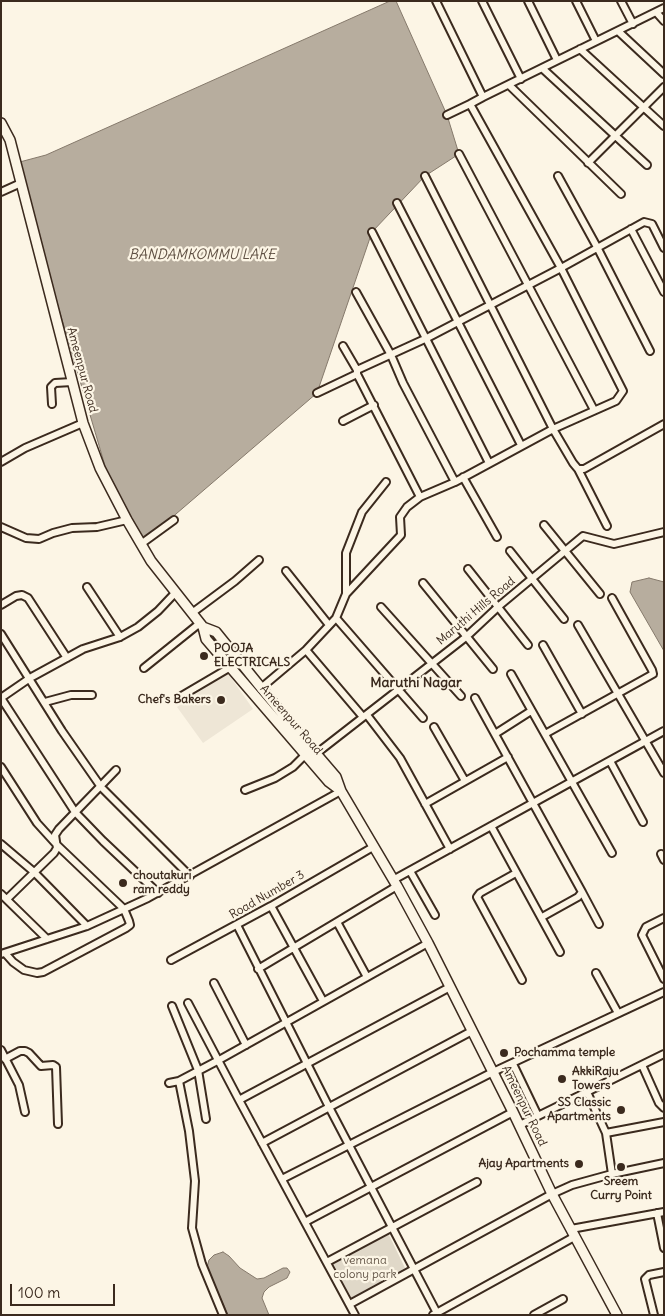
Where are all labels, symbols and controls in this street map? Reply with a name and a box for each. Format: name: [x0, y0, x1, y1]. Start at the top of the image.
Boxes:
water label: BANDAMKOMMU LAKE: [129, 247, 275, 263]
street label: Ameenpur Road: [64, 326, 100, 414]
street label: Maruthi Hills Road: [434, 574, 518, 648]
place label: POOJA ELECTRICALS: [214, 642, 290, 670]
marker: POOJA ELECTRICALS: [198, 650, 210, 662]
district label: Maruthi Nagar: [370, 675, 462, 691]
street label: Ameenpur Road: [257, 682, 325, 758]
place label: Chef's Bakers: [138, 693, 211, 707]
marker: Chef's Bakers: [215, 694, 227, 706]
street label: Road Number 3: [227, 868, 307, 922]
place label: choutakuri ram reddy: [133, 869, 191, 897]
marker: choutakuri ram reddy: [117, 877, 129, 889]
place label: Pochamma temple: [514, 1046, 615, 1060]
marker: Pochamma temple: [498, 1047, 510, 1059]
street label: Ameenpur Road: [498, 1063, 550, 1149]
place label: AkkiRaju Towers: [572, 1065, 619, 1093]
marker: AkkiRaju Towers: [556, 1073, 568, 1085]
place label: SS Classic Apartments: [547, 1096, 611, 1124]
marker: SS Classic Apartments: [615, 1104, 627, 1116]
place label: Ajay Apartments: [478, 1157, 569, 1171]
marker: Ajay Apartments: [573, 1158, 585, 1170]
marker: Sreem Curry Point: [615, 1161, 627, 1173]
place label: Sreem Curry Point: [590, 1175, 652, 1203]
park label: vemana colony park: [333, 1254, 397, 1282]
scale bar: [12, 1274, 118, 1306]
text: 100 m: [18, 1283, 60, 1302]

